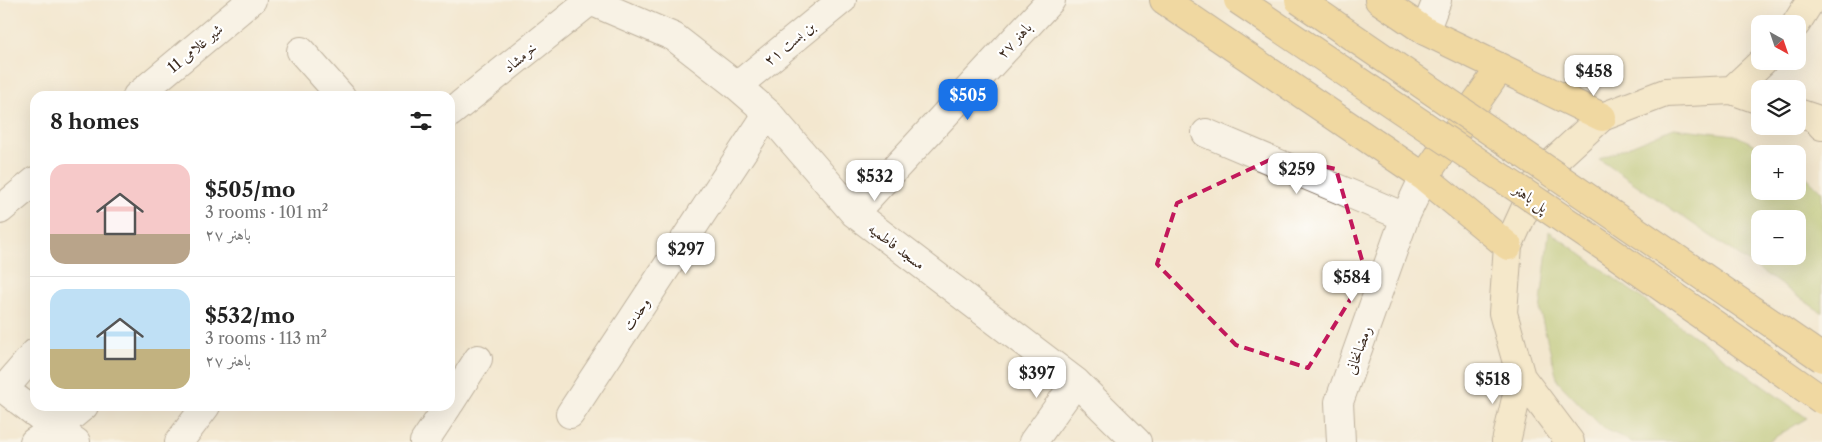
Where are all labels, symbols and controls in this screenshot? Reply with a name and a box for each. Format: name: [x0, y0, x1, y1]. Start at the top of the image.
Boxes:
north arrow: [1751, 15, 1806, 70]
map controls: [1751, 15, 1806, 265]
street label: بن بست ۲۱: [759, 16, 819, 69]
street label: باهنر ۲۷: [992, 18, 1036, 62]
street label: شیر غلامی 11: [163, 19, 227, 77]
street label: خرمشاد: [499, 38, 541, 76]
pin: $458: [1564, 54, 1624, 97]
text: $458: [1575, 61, 1613, 81]
pin: $505: [938, 78, 998, 121]
button: layers: [1751, 80, 1806, 135]
text: $505: [950, 85, 986, 105]
icon: filters: [407, 107, 435, 135]
text: 8 homes: [50, 109, 139, 134]
button: +: [1751, 145, 1806, 200]
pin: $259: [1267, 152, 1327, 195]
text: $259: [1279, 159, 1315, 179]
pin: $532: [845, 160, 905, 202]
text: $532: [857, 166, 893, 186]
text: $505/mo: [205, 177, 295, 202]
street label: پل باهنر: [1507, 178, 1553, 219]
icon: home: [90, 184, 150, 244]
text: 3 rooms · 101 m²: [205, 202, 328, 222]
button: −: [1751, 210, 1806, 265]
street label: مسجد فاطمیه: [865, 219, 929, 273]
text: باهنر ۲۷: [205, 224, 251, 244]
pin: $297: [656, 232, 716, 275]
text: $297: [668, 239, 704, 259]
pin: $584: [1322, 260, 1382, 303]
text: $584: [1333, 267, 1371, 287]
street label: وحدت: [618, 294, 654, 334]
text: $532/mo: [205, 303, 295, 328]
icon: home: [90, 309, 150, 369]
street label: رمضانخانی: [1340, 323, 1376, 377]
text: 3 rooms · 113 m²: [205, 328, 327, 348]
text: باهنر ۲۷: [205, 350, 251, 370]
pin: $397: [1007, 356, 1067, 399]
pin: $518: [1463, 362, 1523, 405]
text: $397: [1019, 363, 1055, 383]
text: $518: [1476, 369, 1510, 389]

